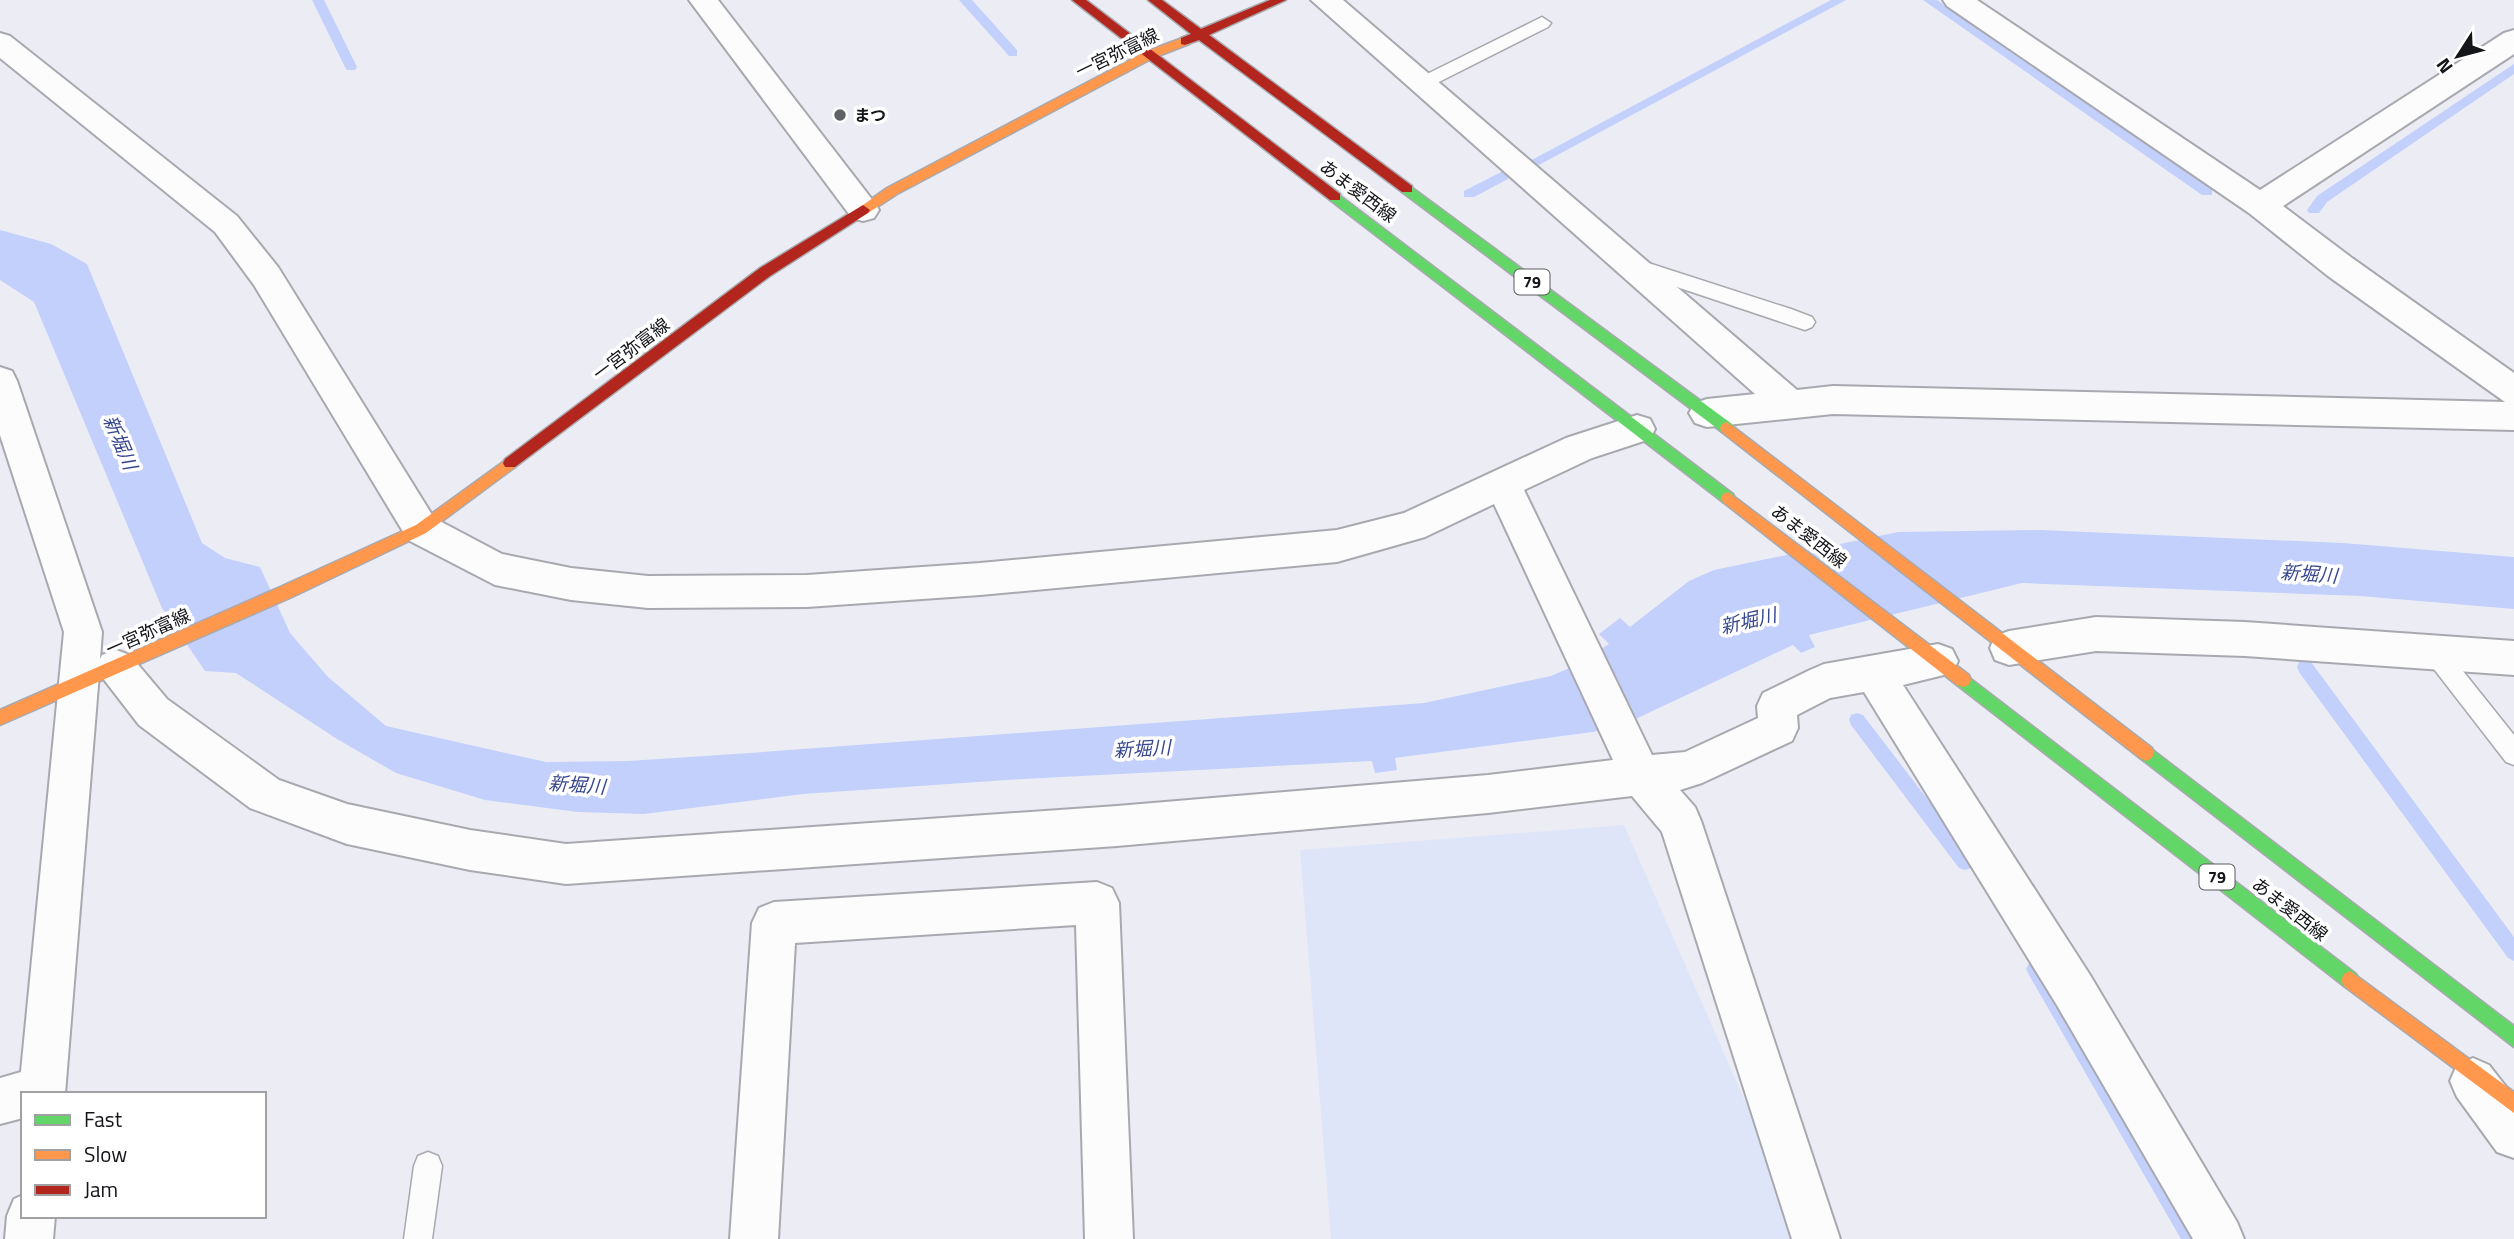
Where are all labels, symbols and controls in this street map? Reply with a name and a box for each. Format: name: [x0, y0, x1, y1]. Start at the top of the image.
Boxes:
street label: 一宮弥富線: [1071, 21, 1163, 85]
north arrow: [2423, 21, 2493, 91]
text: N: [2428, 52, 2459, 80]
place label: まつ: [854, 103, 886, 127]
marker: まつ: [832, 107, 848, 123]
street label: あま愛西線: [1314, 153, 1402, 229]
road number: 79: [1514, 270, 1550, 294]
street label: 一宮弥富線: [587, 311, 675, 387]
water label: 新堀川: [97, 410, 146, 476]
street label: あま愛西線: [1765, 498, 1853, 574]
water label: 新堀川: [2280, 557, 2340, 590]
water label: 新堀川: [1717, 599, 1781, 641]
street label: 一宮弥富線: [101, 601, 195, 663]
water label: 新堀川: [1113, 732, 1173, 764]
water label: 新堀川: [548, 768, 608, 801]
road number: 79: [2200, 864, 2234, 890]
street label: あま愛西線: [2246, 871, 2334, 947]
legend: [21, 1092, 266, 1218]
text: Fast: [84, 1103, 123, 1135]
text: Slow: [84, 1138, 127, 1170]
text: Jam: [84, 1173, 118, 1205]

